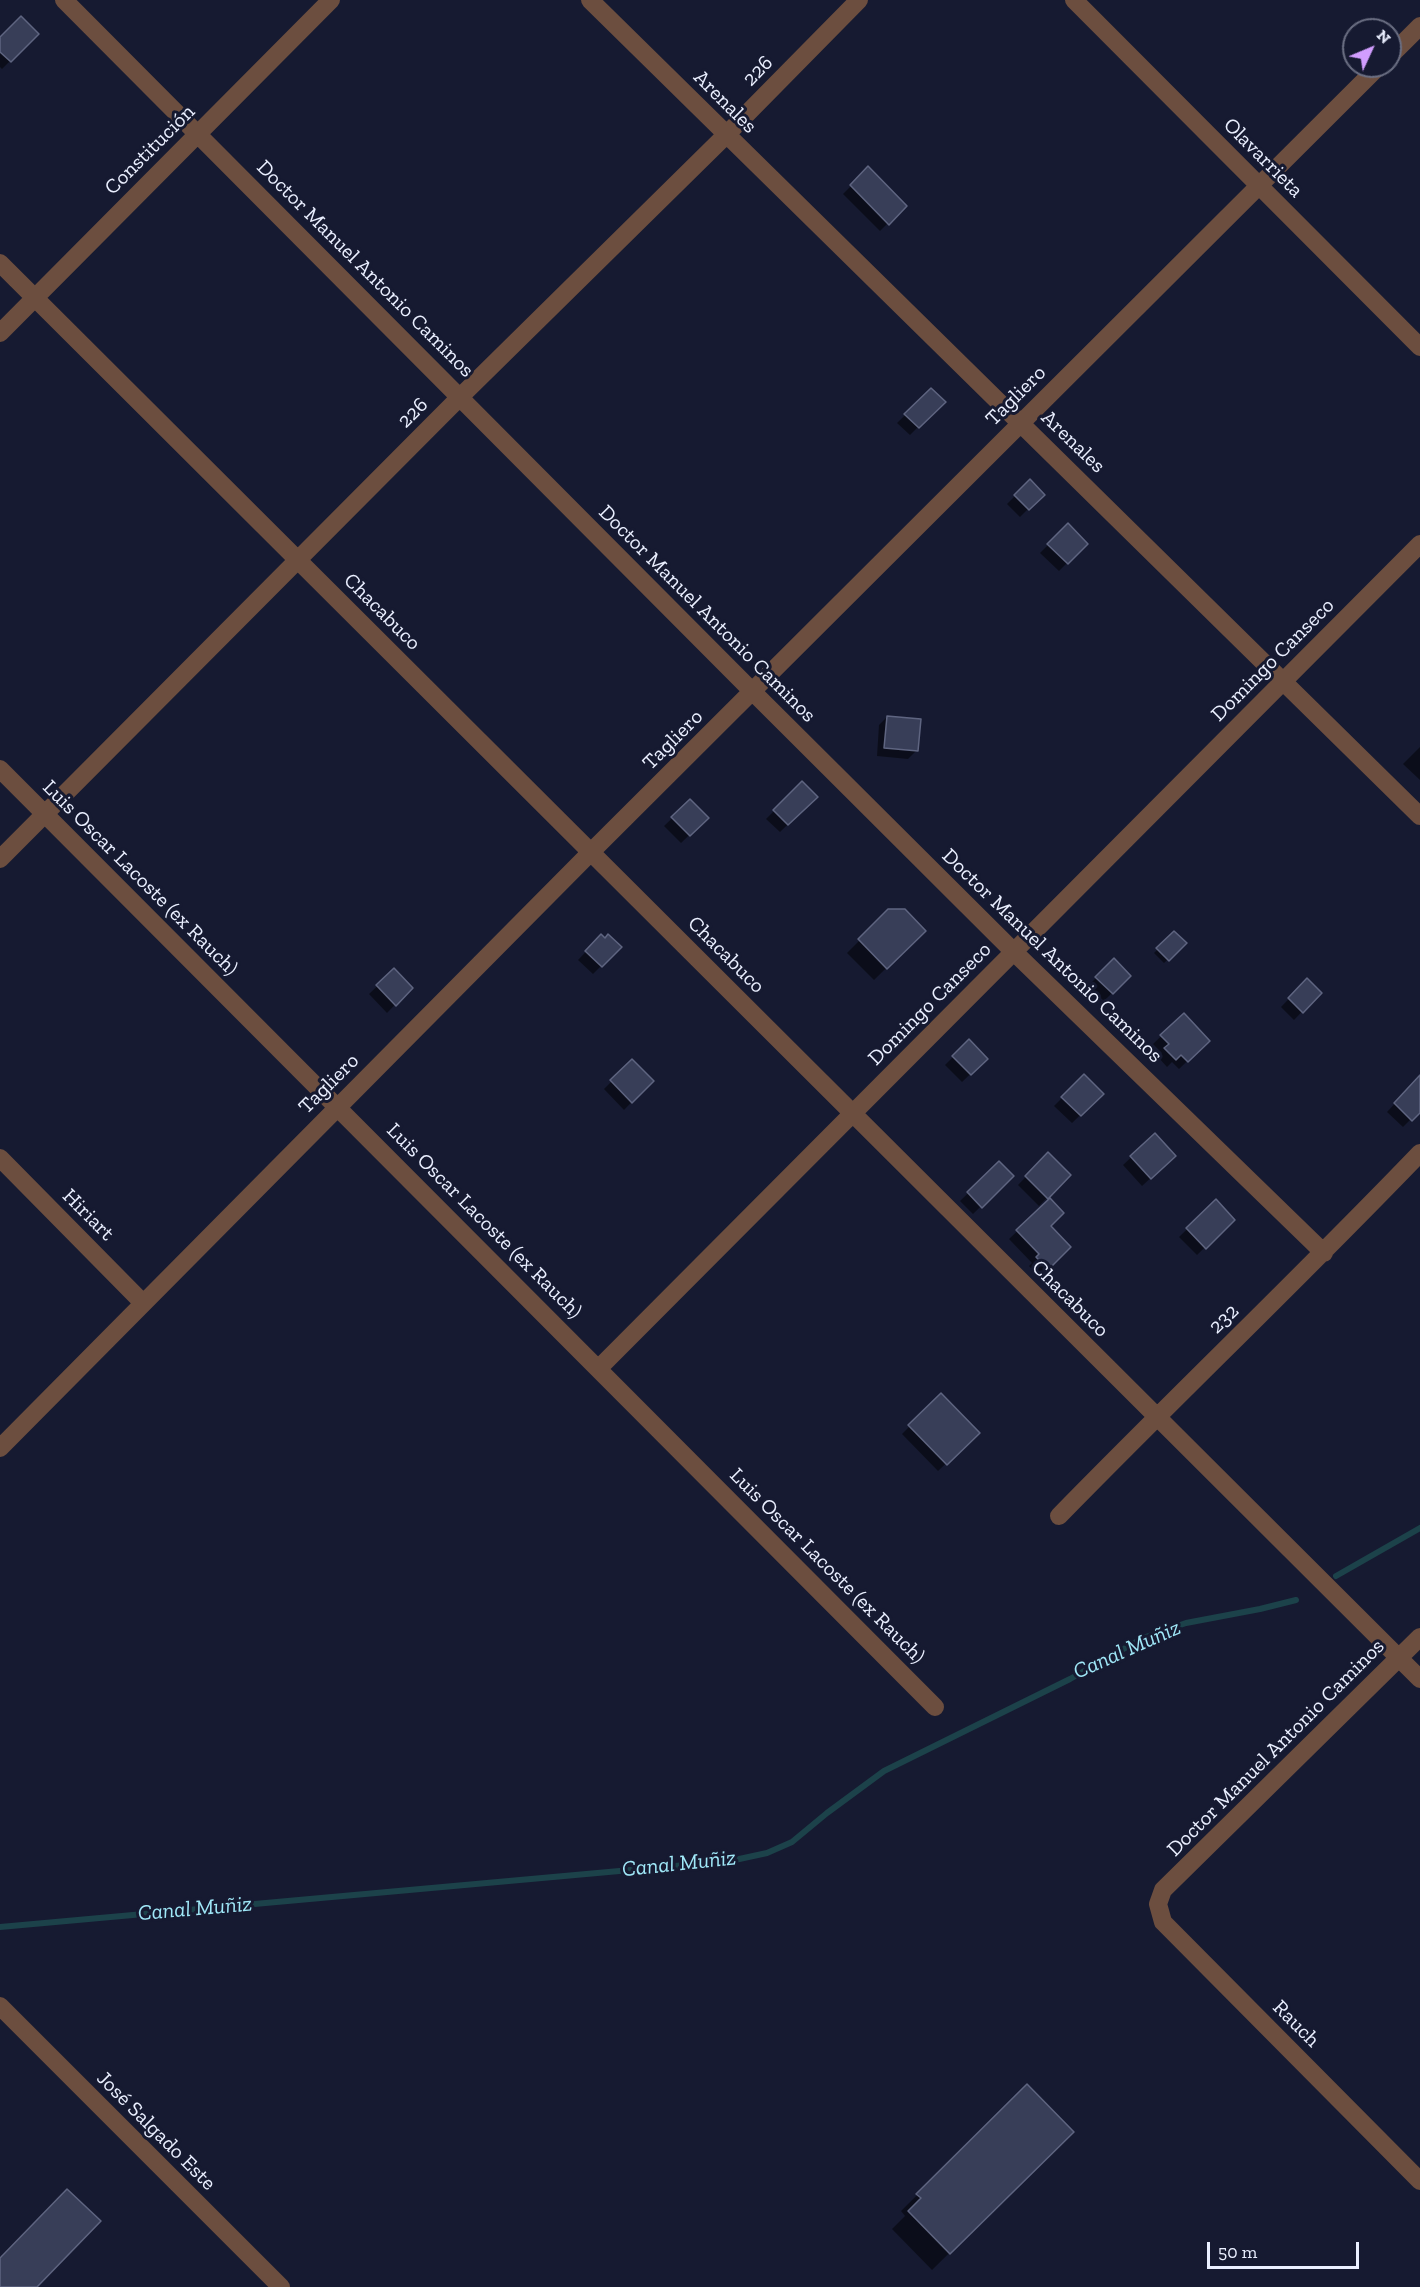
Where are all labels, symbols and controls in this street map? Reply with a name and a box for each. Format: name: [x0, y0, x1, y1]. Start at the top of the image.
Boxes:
north arrow: [1342, 18, 1402, 78]
text: N: [1373, 26, 1395, 48]
street label: 226: [738, 50, 778, 92]
street label: Arenales: [688, 65, 762, 139]
street label: Constitución: [100, 100, 200, 200]
street label: Olavarrieta: [1218, 113, 1308, 203]
street label: Doctor Manuel Antonio Caminos: [251, 155, 479, 383]
street label: Tagliero: [981, 361, 1051, 431]
street label: 226: [393, 393, 433, 433]
street label: Arenales: [1036, 405, 1110, 479]
street label: Doctor Manuel Antonio Caminos: [593, 500, 821, 728]
street label: Chacabuco: [338, 568, 426, 656]
street label: Domingo Canseco: [1206, 593, 1340, 727]
street label: Tagliero: [638, 705, 708, 775]
street label: Luis Oscar Lacoste (ex Rauch): [37, 775, 243, 981]
street label: Doctor Manuel Antonio Caminos: [936, 844, 1168, 1068]
street label: Chacabuco: [682, 911, 770, 999]
street label: Domingo Canseco: [863, 937, 997, 1071]
street label: Tagliero: [294, 1049, 364, 1119]
street label: Luis Oscar Lacoste (ex Rauch): [381, 1118, 587, 1324]
street label: Hiriart: [57, 1184, 119, 1246]
street label: Chacabuco: [1026, 1255, 1114, 1343]
street label: 232: [1204, 1299, 1244, 1339]
street label: Luis Oscar Lacoste (ex Rauch): [724, 1463, 930, 1669]
water label: Canal Muñiz: [1069, 1615, 1185, 1685]
street label: Doctor Manuel Antonio Caminos: [1162, 1634, 1390, 1862]
water label: Canal Muñiz: [621, 1845, 737, 1883]
water label: Canal Muñiz: [137, 1891, 253, 1927]
street label: Rauch: [1267, 1995, 1325, 2053]
street label: José Salgado Este: [91, 2066, 221, 2196]
scale bar: [1210, 2230, 1362, 2268]
text: 50 m: [1218, 2241, 1257, 2263]

